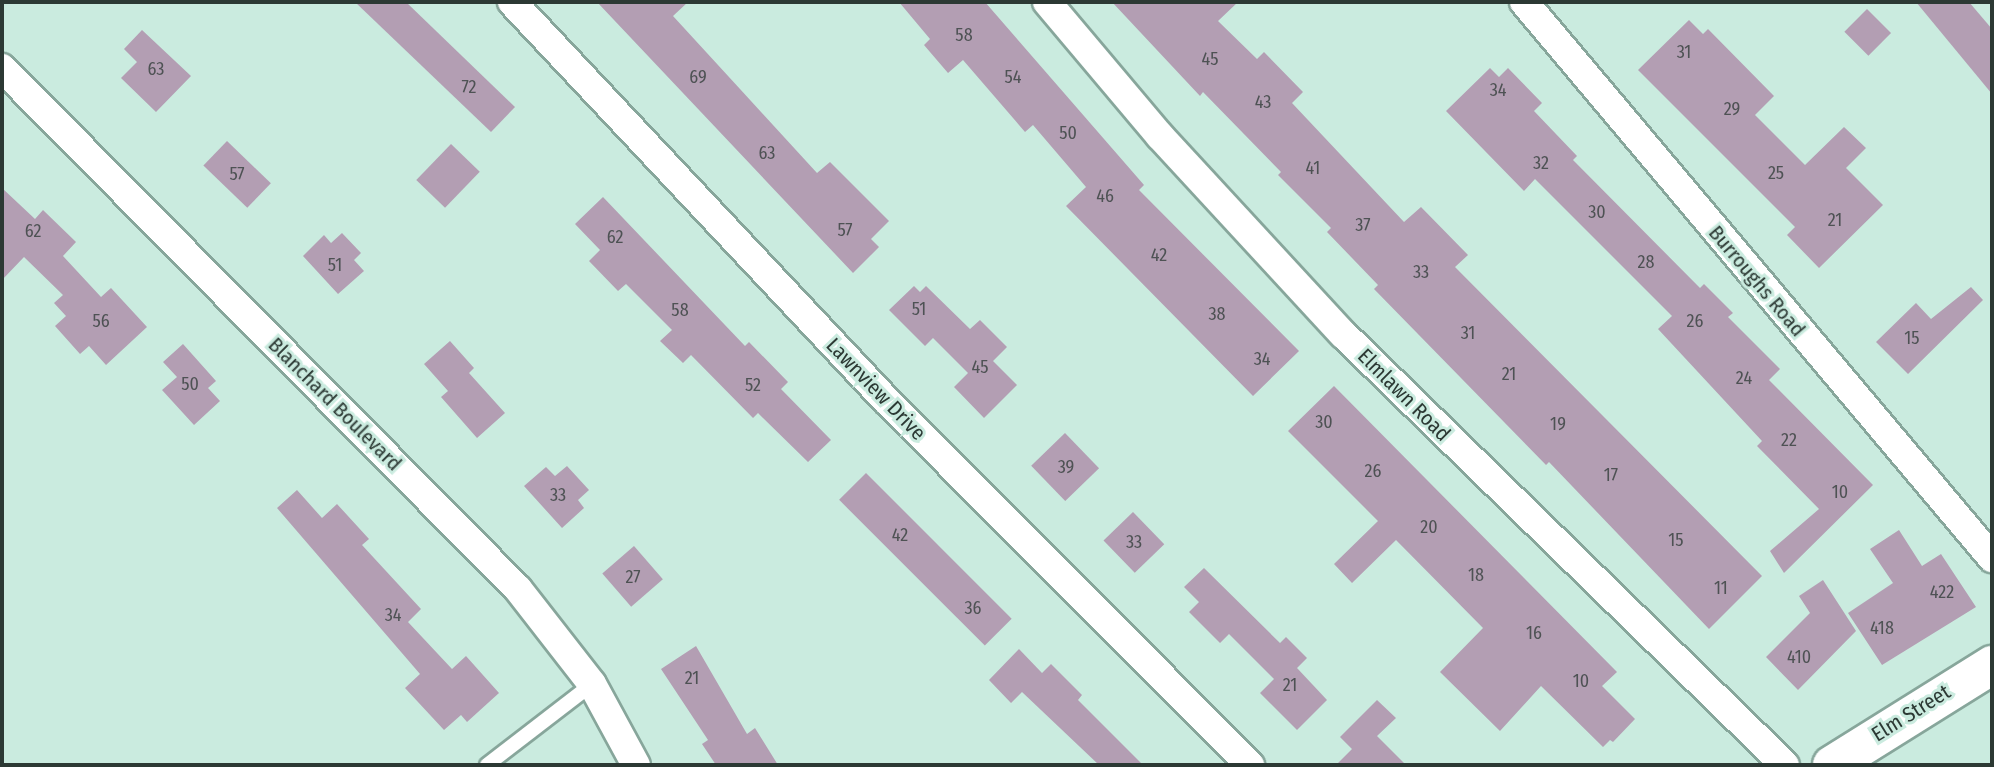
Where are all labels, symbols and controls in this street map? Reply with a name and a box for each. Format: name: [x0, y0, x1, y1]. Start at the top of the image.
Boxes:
house number: 58: [955, 24, 973, 46]
house number: 31: [1677, 41, 1691, 63]
house number: 45: [1202, 48, 1218, 70]
house number: 63: [148, 58, 164, 80]
house number: 69: [689, 66, 707, 88]
house number: 54: [1005, 66, 1021, 88]
house number: 72: [461, 76, 477, 98]
house number: 34: [1490, 79, 1506, 101]
house number: 43: [1255, 91, 1271, 113]
house number: 29: [1724, 98, 1740, 120]
house number: 50: [1059, 122, 1077, 144]
house number: 63: [759, 142, 775, 164]
house number: 32: [1533, 152, 1549, 174]
house number: 41: [1306, 157, 1320, 179]
house number: 25: [1768, 162, 1784, 184]
house number: 57: [229, 163, 245, 185]
house number: 46: [1096, 185, 1114, 207]
house number: 30: [1588, 201, 1606, 223]
house number: 21: [1828, 209, 1842, 231]
house number: 37: [1355, 214, 1371, 236]
house number: 57: [837, 219, 853, 241]
house number: 62: [25, 220, 41, 242]
street label: Burroughs Road: [1703, 220, 1811, 342]
house number: 62: [607, 226, 623, 248]
house number: 42: [1151, 244, 1167, 266]
house number: 28: [1638, 251, 1654, 273]
house number: 51: [328, 254, 342, 276]
house number: 33: [1413, 261, 1429, 283]
house number: 51: [912, 298, 926, 320]
house number: 58: [671, 299, 689, 321]
house number: 38: [1208, 303, 1226, 325]
house number: 56: [92, 310, 110, 332]
house number: 26: [1687, 310, 1703, 332]
house number: 31: [1461, 322, 1475, 344]
house number: 15: [1904, 327, 1920, 349]
street label: Blanchard Boulevard: [263, 332, 407, 476]
street label: Lawnview Drive: [821, 333, 931, 445]
street label: Elmlawn Road: [1353, 344, 1455, 446]
house number: 34: [1254, 348, 1270, 370]
house number: 45: [972, 356, 988, 378]
house number: 21: [1502, 363, 1516, 385]
house number: 24: [1736, 367, 1752, 389]
house number: 50: [181, 373, 199, 395]
house number: 52: [745, 374, 761, 396]
house number: 30: [1315, 411, 1333, 433]
house number: 19: [1550, 413, 1566, 435]
house number: 22: [1781, 429, 1797, 451]
house number: 39: [1058, 456, 1074, 478]
house number: 26: [1365, 460, 1381, 482]
house number: 17: [1604, 464, 1618, 486]
house number: 10: [1832, 481, 1848, 503]
house number: 33: [550, 484, 566, 506]
house number: 20: [1420, 516, 1438, 538]
house number: 42: [892, 524, 908, 546]
house number: 15: [1668, 529, 1684, 551]
house number: 33: [1126, 531, 1142, 553]
house number: 18: [1468, 564, 1484, 586]
house number: 27: [625, 566, 641, 588]
house number: 11: [1714, 577, 1728, 599]
house number: 422: [1930, 581, 1954, 603]
house number: 36: [964, 597, 982, 619]
house number: 34: [385, 604, 401, 626]
house number: 418: [1870, 617, 1894, 639]
house number: 16: [1526, 622, 1542, 644]
house number: 410: [1787, 646, 1811, 668]
house number: 21: [685, 667, 699, 689]
house number: 10: [1573, 670, 1589, 692]
house number: 21: [1283, 674, 1297, 696]
street label: Elm Street: [1867, 679, 1955, 747]

